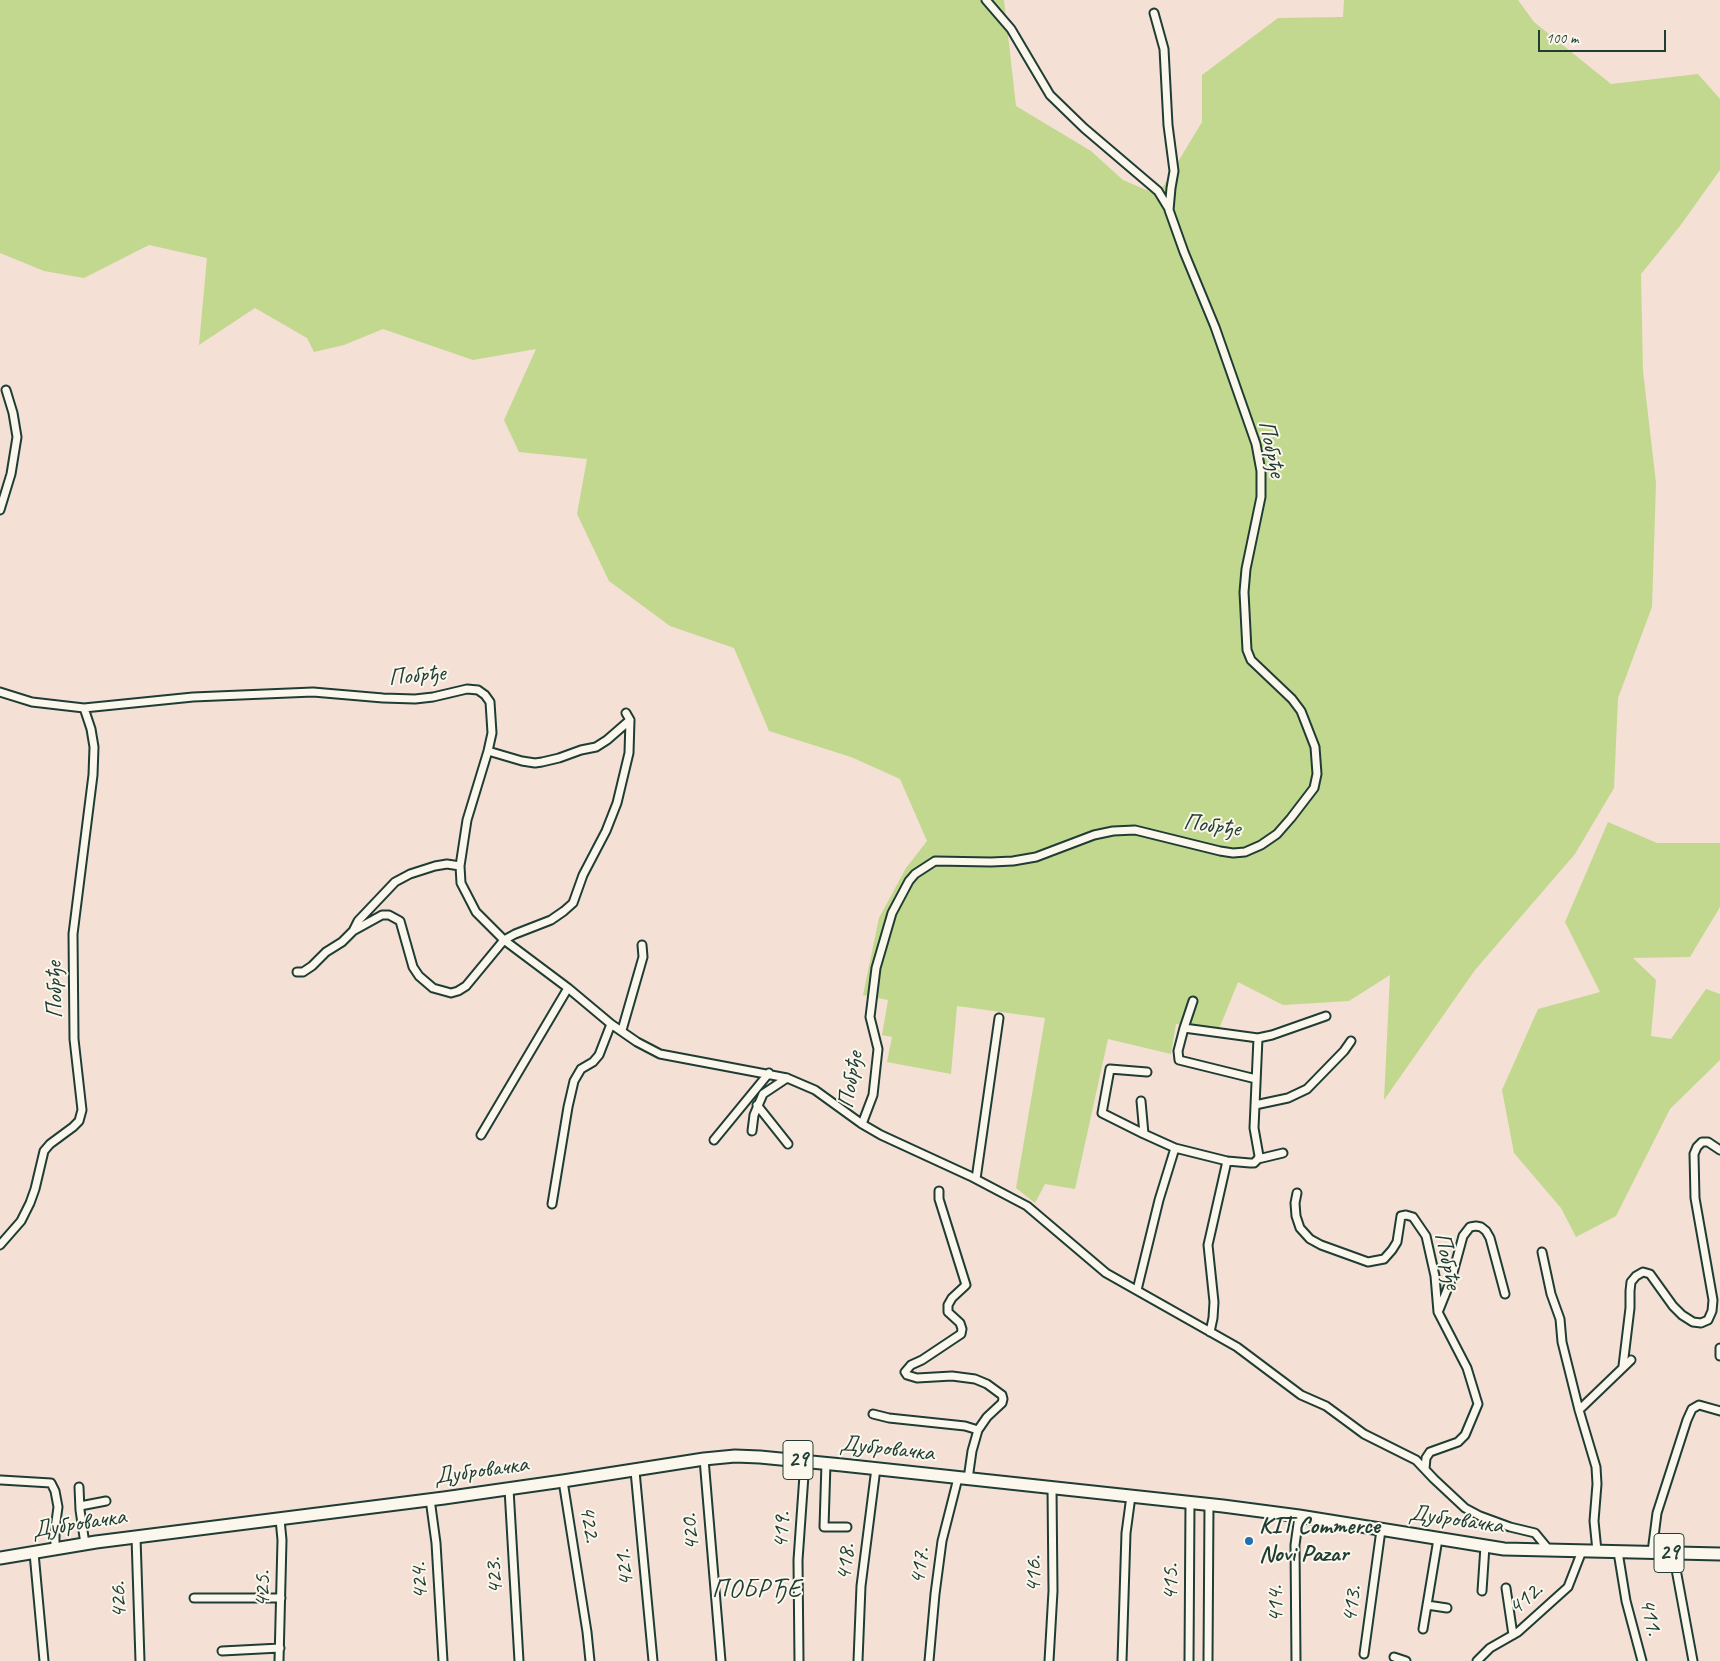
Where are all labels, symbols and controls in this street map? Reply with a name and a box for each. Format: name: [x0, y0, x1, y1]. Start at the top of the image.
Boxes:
scale bar: [1540, 20, 1668, 52]
text: 100 m: [1546, 29, 1578, 48]
street label: Побрђе: [1251, 418, 1291, 480]
street label: Побрђе: [387, 659, 447, 693]
street label: Побрђе: [1182, 808, 1242, 844]
street label: Побрђе: [40, 961, 70, 1019]
street label: Побрђе: [832, 1049, 870, 1111]
street label: Побрђе: [1427, 1230, 1467, 1292]
street label: Дубровачка: [838, 1430, 936, 1468]
road number: 29: [783, 1440, 813, 1480]
street label: Дубровачка: [432, 1450, 530, 1492]
street label: Дубровачка: [1407, 1499, 1505, 1541]
street label: Дубровачка: [30, 1502, 128, 1546]
street label: 422.: [572, 1503, 606, 1545]
street label: 419.: [766, 1510, 798, 1550]
street label: 420.: [675, 1512, 707, 1552]
place label: KIT Commerce Novi Pazar: [1259, 1513, 1380, 1569]
road number: 29: [1654, 1534, 1684, 1572]
marker: KIT Commerce Novi Pazar: [1243, 1535, 1255, 1547]
street label: 418.: [830, 1542, 862, 1582]
street label: 417.: [903, 1546, 937, 1586]
street label: 421.: [609, 1548, 641, 1588]
street label: 416.: [1019, 1555, 1049, 1593]
street label: 423.: [479, 1556, 511, 1596]
street label: 424.: [405, 1562, 435, 1600]
street label: 415.: [1156, 1563, 1186, 1601]
street label: 425.: [248, 1570, 278, 1608]
district label: ПОБРЂЕ: [711, 1574, 803, 1606]
street label: 412.: [1503, 1576, 1549, 1622]
street label: 426.: [104, 1581, 134, 1619]
street label: 413.: [1335, 1584, 1369, 1624]
street label: 414.: [1261, 1585, 1291, 1623]
street label: 411.: [1632, 1596, 1668, 1638]

